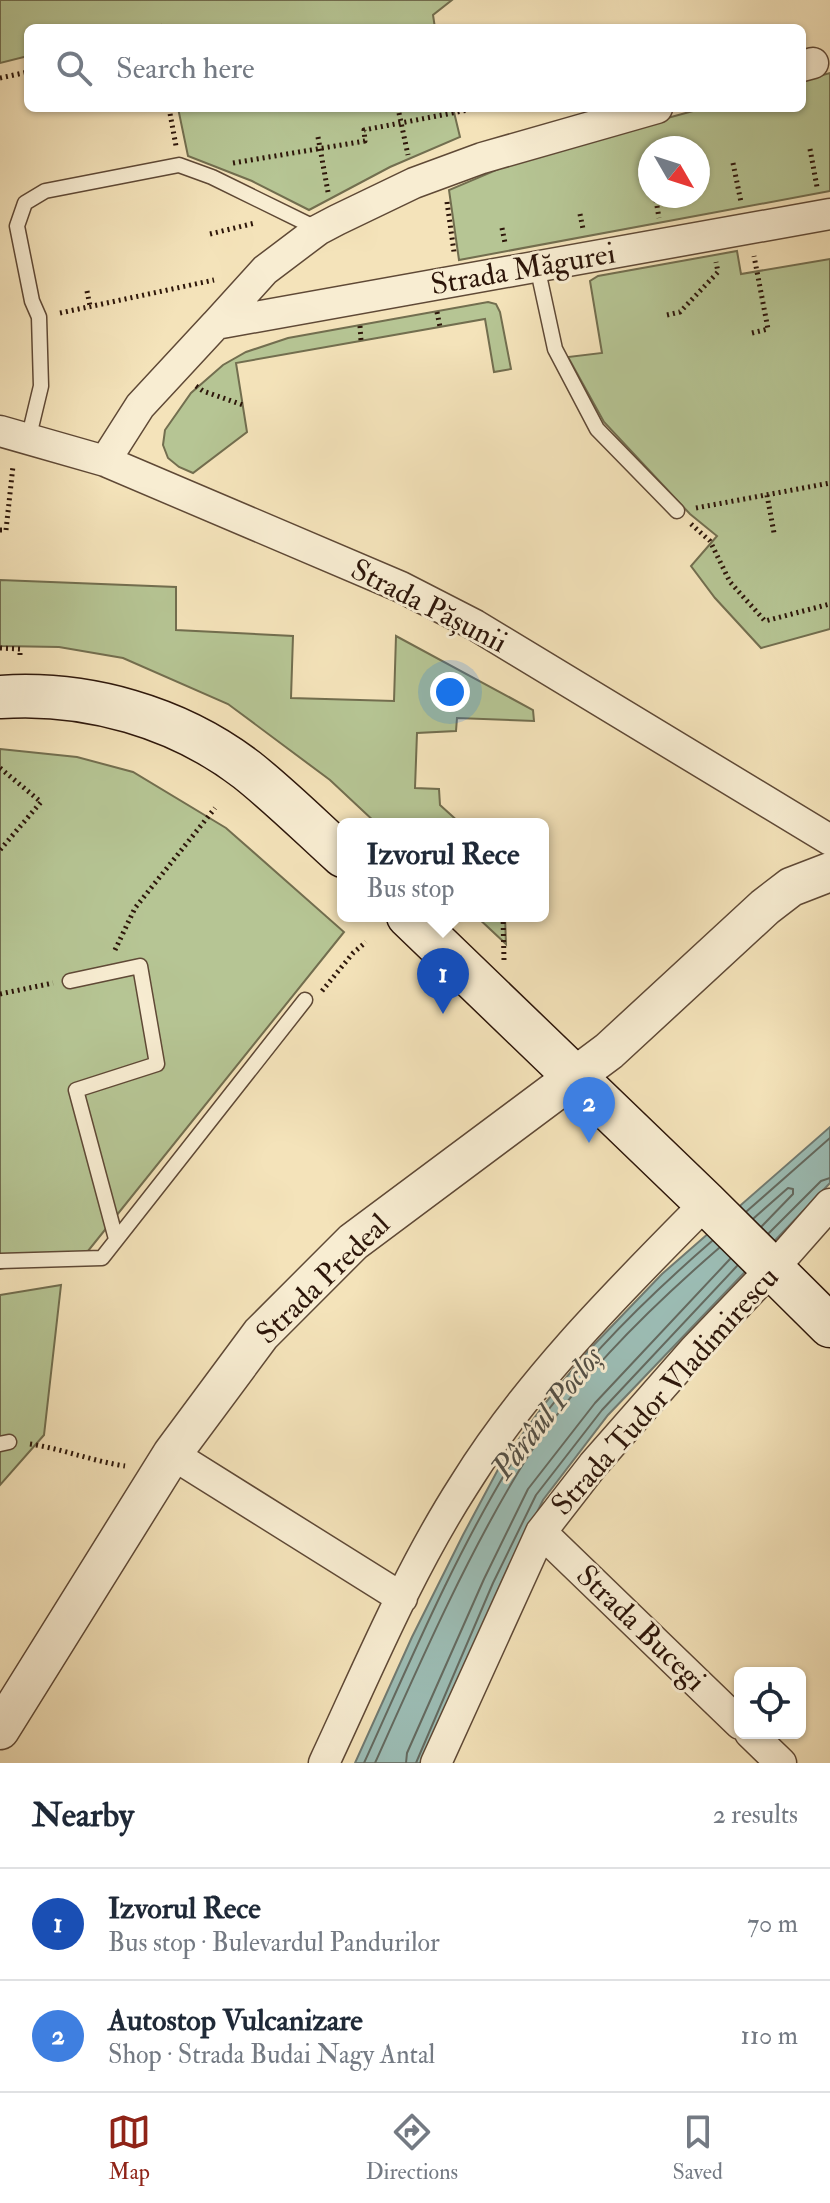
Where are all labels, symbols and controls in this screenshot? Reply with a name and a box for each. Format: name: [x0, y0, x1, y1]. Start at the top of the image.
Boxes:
search box: [24, 24, 806, 112]
icon: search: [52, 46, 96, 90]
text: Search here: [116, 50, 255, 87]
north arrow: [638, 136, 710, 208]
street label: Strada Măgurei: [428, 235, 618, 303]
street label: Strada Pășunii: [345, 551, 513, 661]
your location: [430, 672, 470, 712]
popup: [337, 818, 549, 922]
text: Izvorul Rece: [367, 836, 519, 873]
text: Bus stop: [367, 873, 454, 905]
pin: 1: [417, 948, 469, 1014]
pin: 2: [563, 1077, 615, 1143]
street label: Strada Predeal: [248, 1206, 398, 1352]
street label: Strada Tudor Vladimirescu: [543, 1259, 787, 1523]
water label: Pârâul Pocloș: [482, 1338, 612, 1488]
street label: Strada Bucegi: [568, 1557, 714, 1699]
map controls: [734, 1667, 806, 1739]
button: locate: [734, 1667, 806, 1739]
text: Nearby: [32, 1794, 134, 1837]
text: 2 results: [713, 1799, 798, 1831]
text: Izvorul Rece: [108, 1890, 261, 1927]
text: 1: [53, 1908, 63, 1940]
text: 70 m: [747, 1908, 798, 1940]
text: Bus stop · Bulevardul Pandurilor: [108, 1927, 440, 1959]
text: Autostop Vulcanizare: [108, 2002, 363, 2039]
text: 2: [51, 2020, 65, 2052]
text: 110 m: [741, 2020, 798, 2052]
text: Shop · Strada Budai Nagy Antal: [108, 2039, 435, 2071]
tab: Map: [107, 2110, 151, 2186]
tab: Directions: [366, 2110, 458, 2186]
tab: Saved: [673, 2110, 723, 2186]

